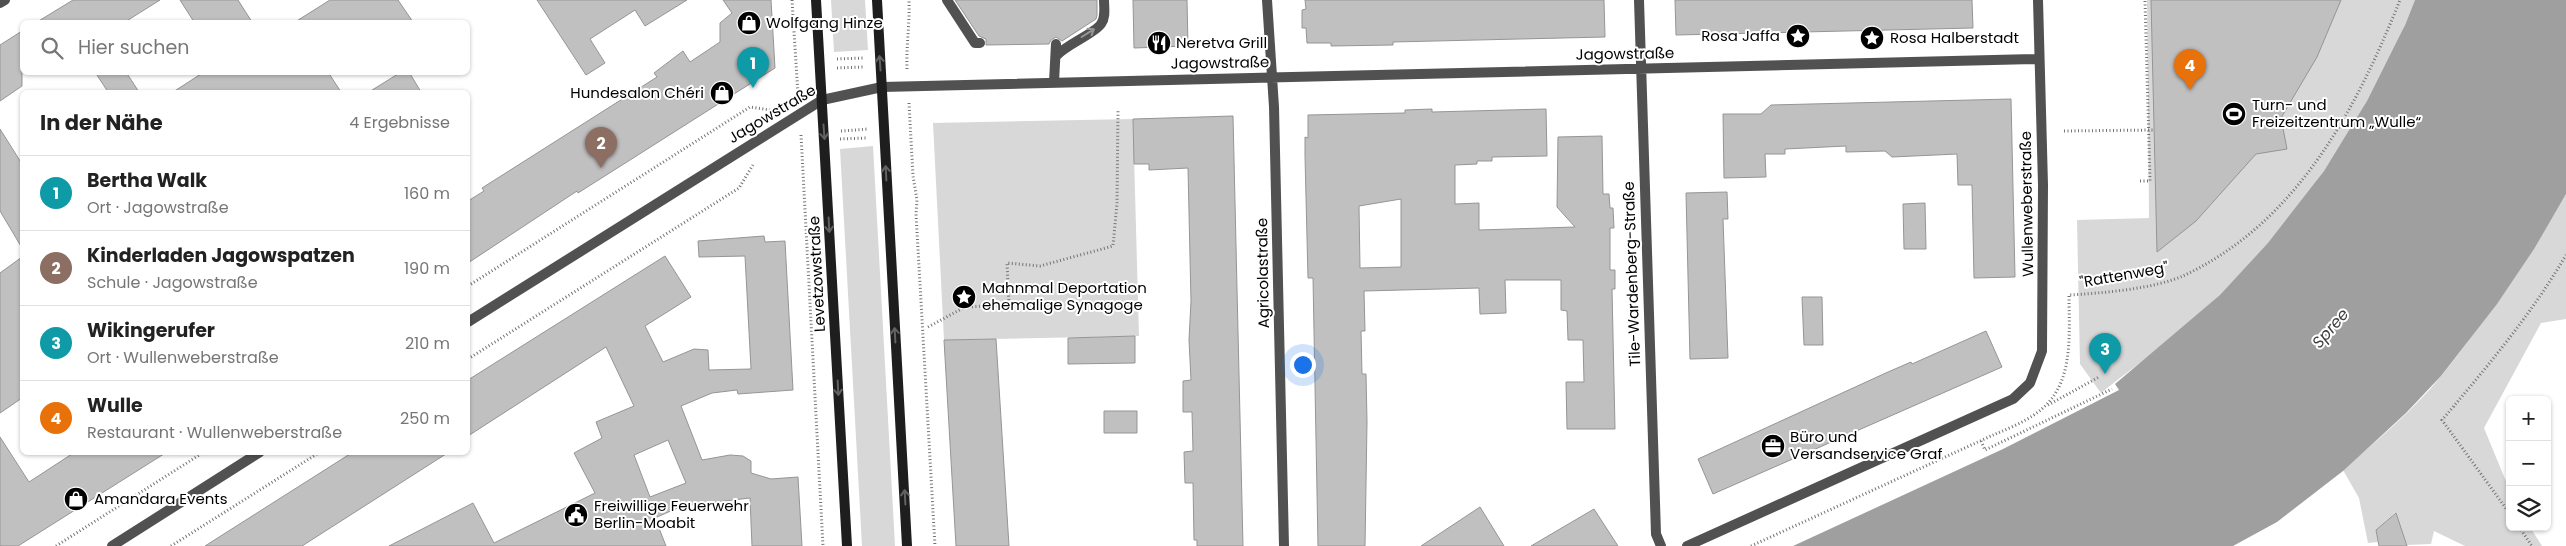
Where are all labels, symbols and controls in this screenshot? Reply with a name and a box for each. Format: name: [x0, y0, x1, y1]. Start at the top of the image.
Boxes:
shop icon: Wolfgang Hinze: [736, 10, 762, 36]
place label: Wolfgang Hinze: [766, 12, 883, 33]
search box: [20, 20, 470, 75]
place icon: Rosa Jaffa: [1785, 23, 1811, 49]
place label: Rosa Jaffa: [1701, 25, 1780, 46]
place icon: Rosa Halberstadt: [1859, 25, 1885, 51]
one-way arrow: [1081, 27, 1095, 38]
place label: Rosa Halberstadt: [1890, 27, 2019, 48]
restaurant icon: Neretva Grill: [1146, 30, 1172, 56]
place label: Neretva Grill: [1176, 32, 1267, 53]
icon: search: [38, 34, 66, 62]
text: Hier suchen: [78, 34, 189, 61]
street label: Jagowstraße: [1575, 42, 1675, 65]
pin: 1: [737, 47, 769, 88]
pin: 4: [2174, 49, 2206, 90]
street label: Jagowstraße: [1170, 51, 1270, 74]
one-way arrow: [876, 55, 885, 71]
street label: Jagowstraße: [724, 79, 819, 148]
shop icon: Hundesalon Chéri: [709, 80, 735, 106]
place label: Hundesalon Chéri: [570, 82, 704, 103]
place label: Turn- und Freizeitzentrum „Wulle“: [2252, 94, 2421, 132]
sports icon: Turn- und Freizeitzentrum „Wulle“: [2221, 101, 2247, 127]
text: In der Nähe: [40, 108, 163, 137]
text: 4 Ergebnisse: [349, 111, 450, 134]
one-way arrow: [819, 123, 828, 139]
pin: 2: [585, 127, 617, 168]
street label: Wullenweberstraße: [2015, 131, 2038, 277]
one-way arrow: [882, 165, 891, 181]
text: Bertha Walk: [87, 167, 207, 194]
street label: Tile-Wardenberg-Straße: [1618, 181, 1645, 367]
text: 1: [53, 182, 59, 205]
text: 160 m: [404, 182, 450, 205]
text: Ort · Jagowstraße: [87, 196, 229, 219]
street label: Levetzowstraße: [803, 215, 830, 333]
one-way arrow: [825, 217, 834, 233]
street label: Agricolastraße: [1251, 218, 1274, 328]
text: Kinderladen Jagowspatzen: [87, 242, 355, 269]
street label: "Rattenweg": [2078, 256, 2170, 293]
text: 2: [51, 257, 61, 280]
text: 190 m: [404, 257, 450, 280]
text: Schule · Jagowstraße: [87, 271, 258, 294]
place label: Mahnmal Deportation ehemalige Synagoge: [982, 277, 1147, 315]
place icon: Mahnmal Deportation ehemalige Synagoge: [951, 284, 977, 310]
water label: Spree: [2307, 303, 2354, 353]
text: Wikingerufer: [87, 317, 215, 344]
one-way arrow: [891, 327, 900, 343]
text: 3: [51, 332, 61, 355]
text: 210 m: [405, 332, 450, 355]
pin: 3: [2089, 333, 2121, 374]
text: Ort · Wullenweberstraße: [87, 346, 279, 369]
your location: [1290, 352, 1316, 378]
one-way arrow: [834, 379, 843, 395]
text: Wulle: [87, 392, 143, 419]
map controls: [2506, 396, 2551, 531]
button: +: [2506, 396, 2551, 441]
text: 4: [51, 407, 61, 430]
text: 250 m: [400, 407, 450, 430]
text: Restaurant · Wullenweberstraße: [87, 421, 342, 444]
place label: Büro und Versandservice Graf: [1790, 426, 1942, 464]
office icon: Büro und Versandservice Graf: [1760, 433, 1786, 459]
button: −: [2506, 441, 2551, 486]
shop icon: Amandara Events: [63, 486, 89, 512]
button: layers: [2506, 486, 2551, 531]
place label: Amandara Events: [94, 488, 228, 509]
one-way arrow: [900, 490, 909, 506]
place label: Freiwillige Feuerwehr Berlin-Moabit: [594, 495, 749, 533]
public building icon: Freiwillige Feuerwehr Berlin-Moabit: [563, 502, 589, 528]

